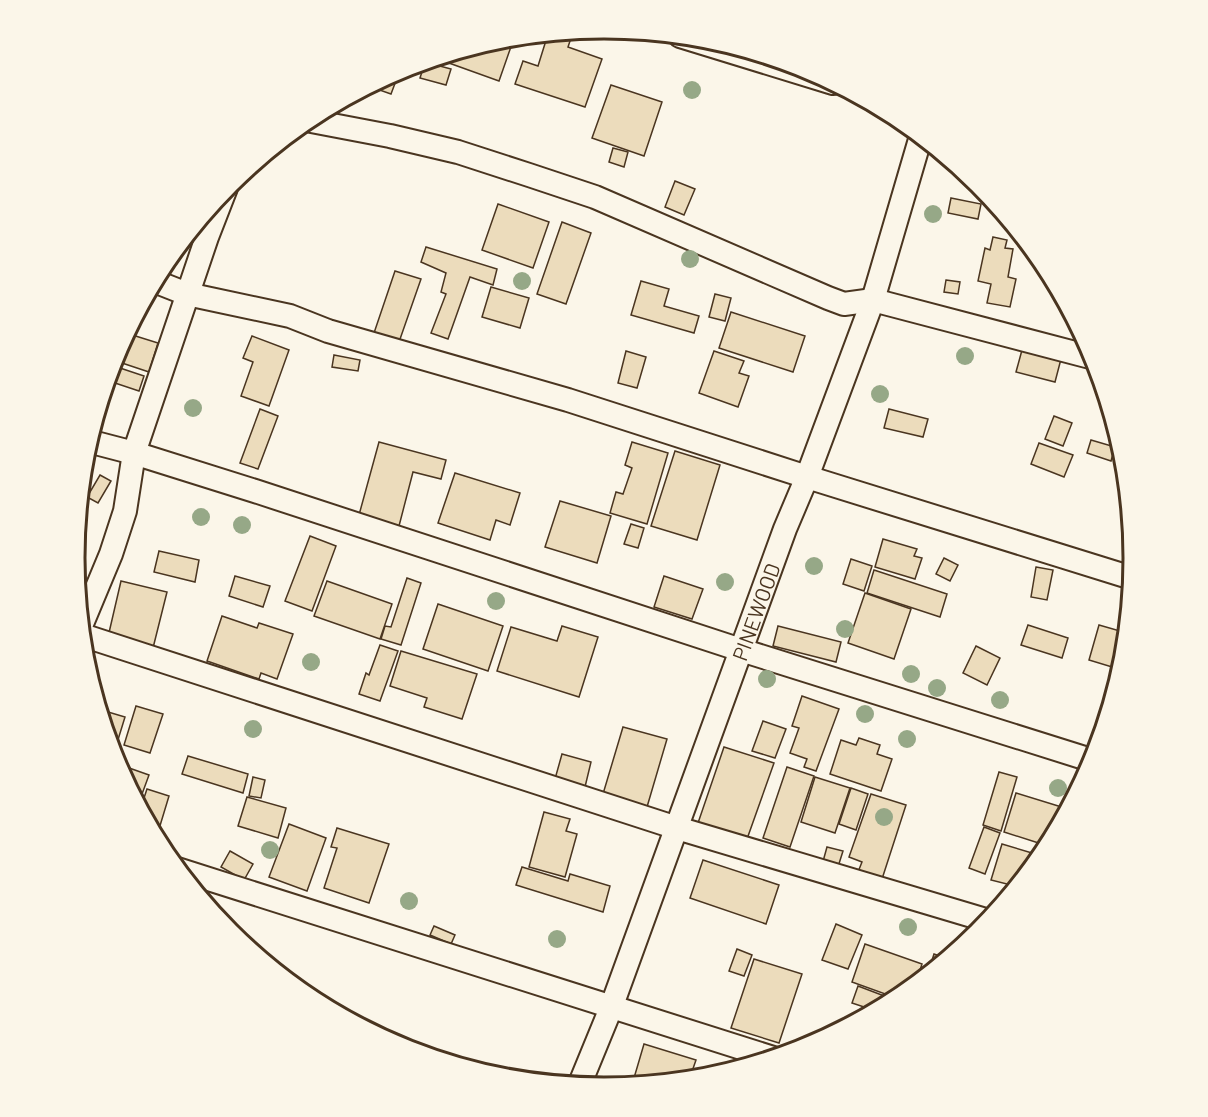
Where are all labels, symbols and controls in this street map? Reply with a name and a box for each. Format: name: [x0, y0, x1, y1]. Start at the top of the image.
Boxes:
street label: PINEWOOD: [726, 559, 784, 664]

